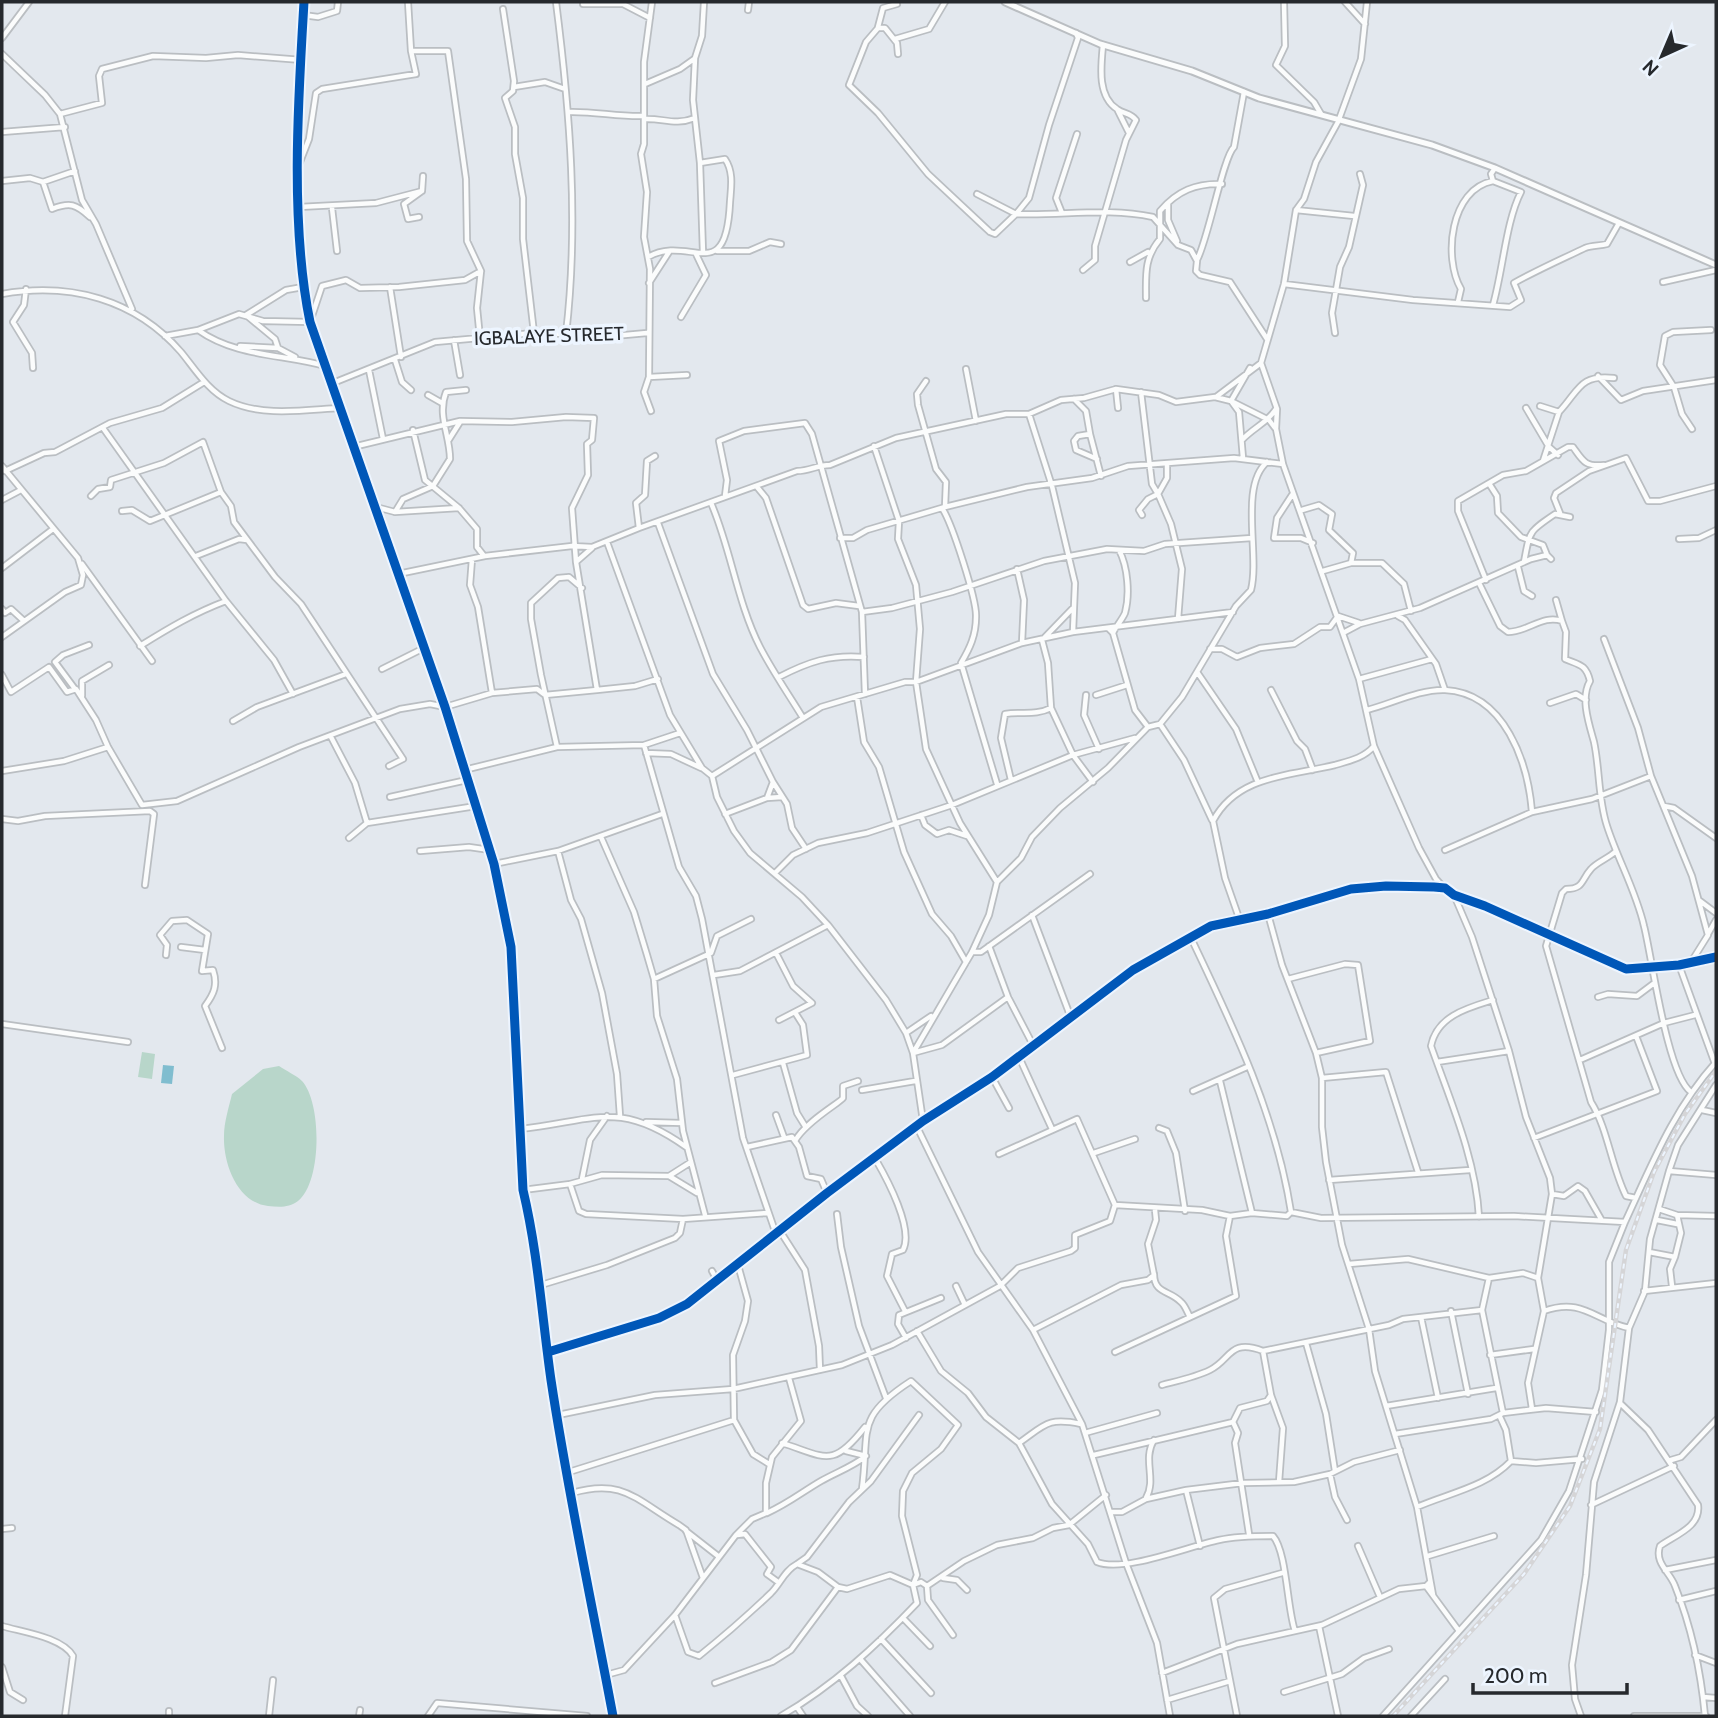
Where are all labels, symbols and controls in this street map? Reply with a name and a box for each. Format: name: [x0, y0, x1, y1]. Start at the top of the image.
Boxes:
north arrow: [1627, 21, 1697, 91]
text: N: [1638, 55, 1663, 81]
street label: IGBALAYE STREET: [474, 322, 624, 350]
scale bar: [1473, 1652, 1627, 1696]
text: 200 m: [1484, 1663, 1547, 1688]

